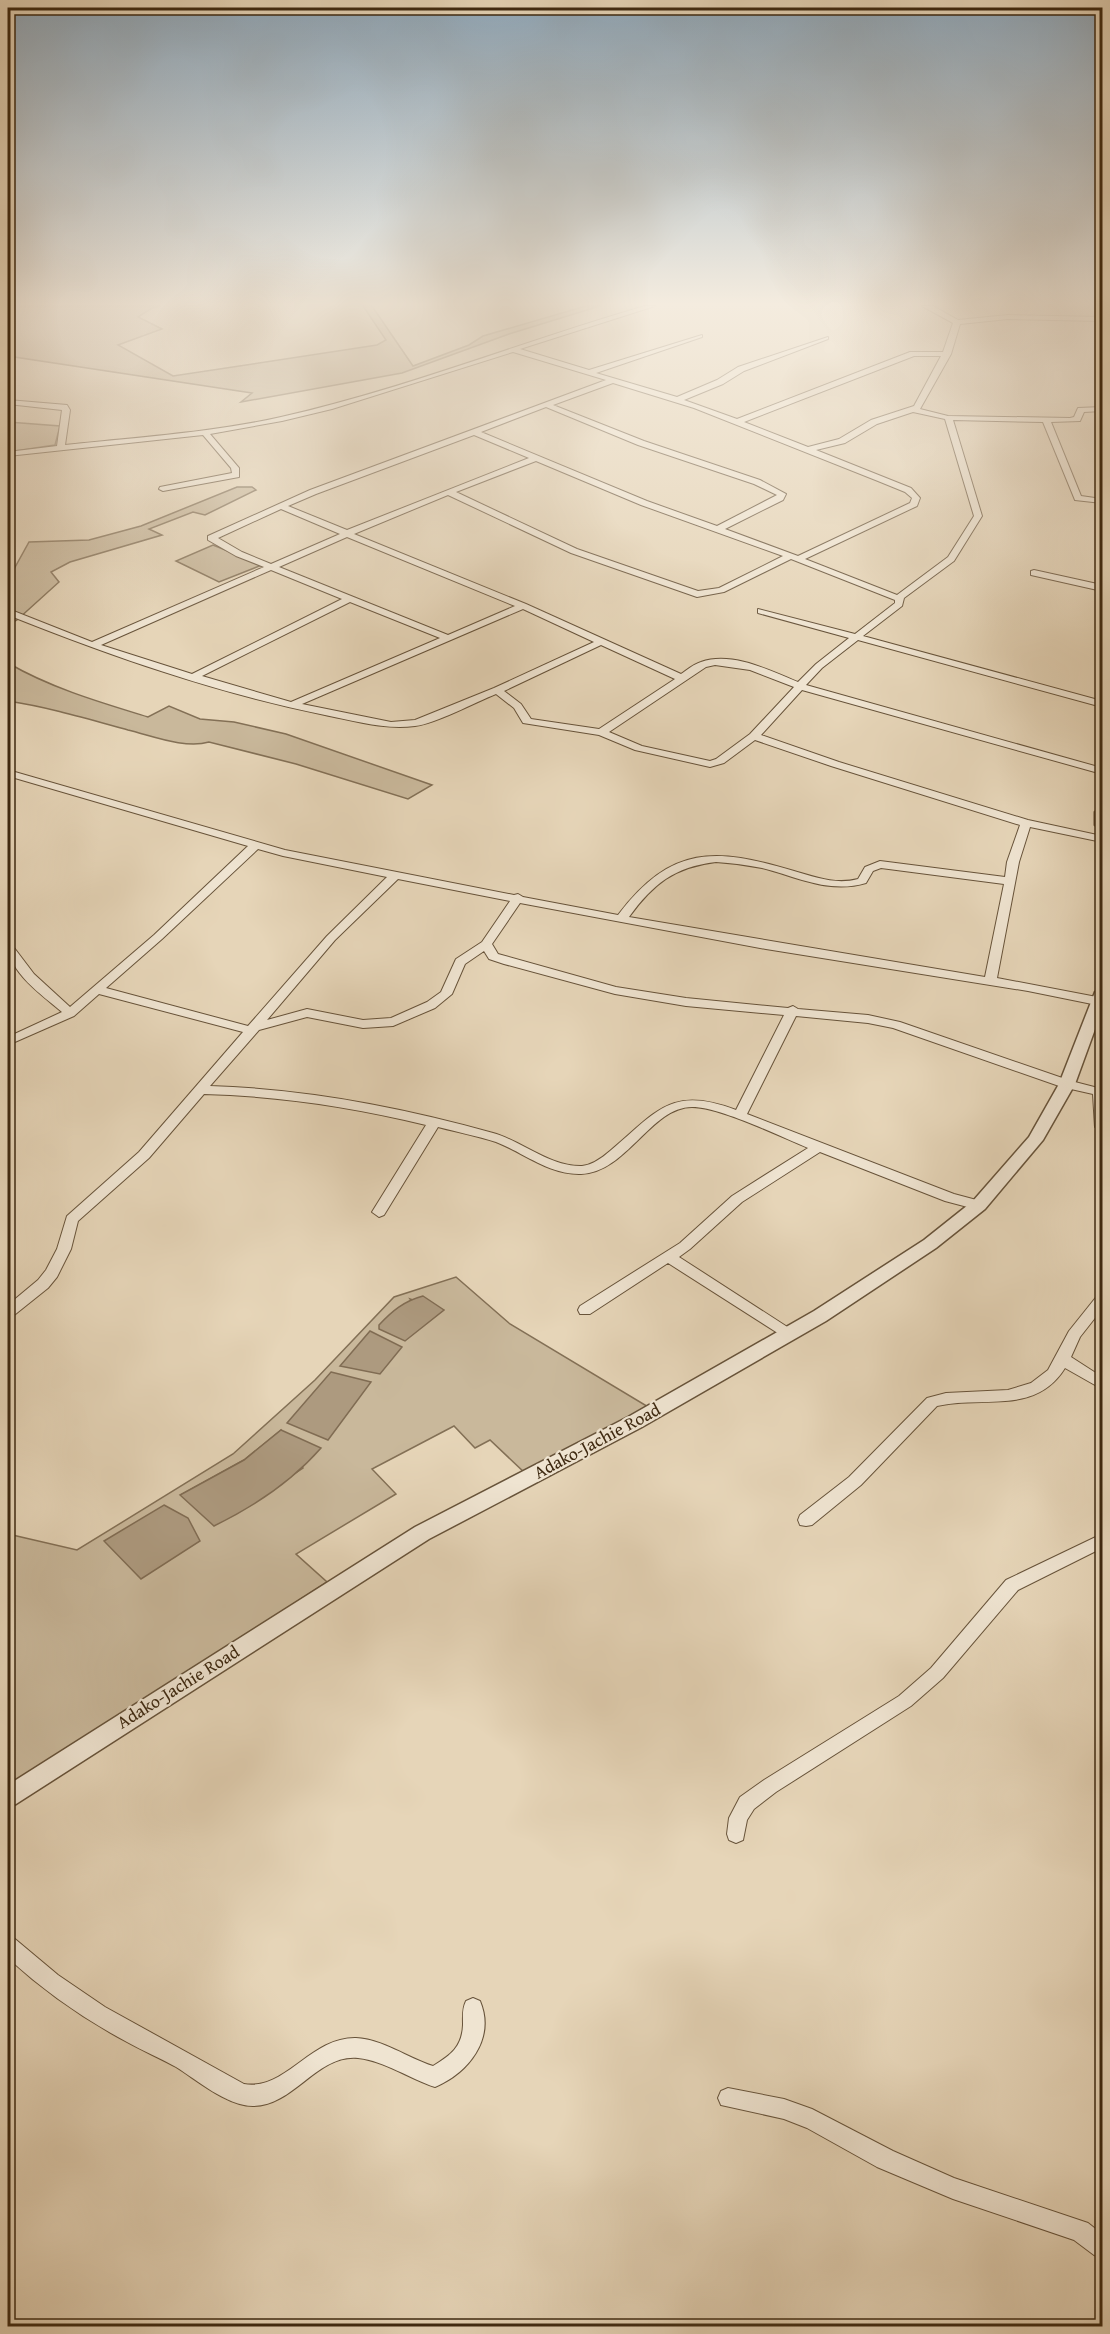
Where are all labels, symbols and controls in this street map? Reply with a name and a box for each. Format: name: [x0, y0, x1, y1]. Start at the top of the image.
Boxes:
street label: Adako-Jachie Road: [528, 1396, 665, 1485]
street label: Adako-Jachie Road: [111, 1638, 245, 1735]

